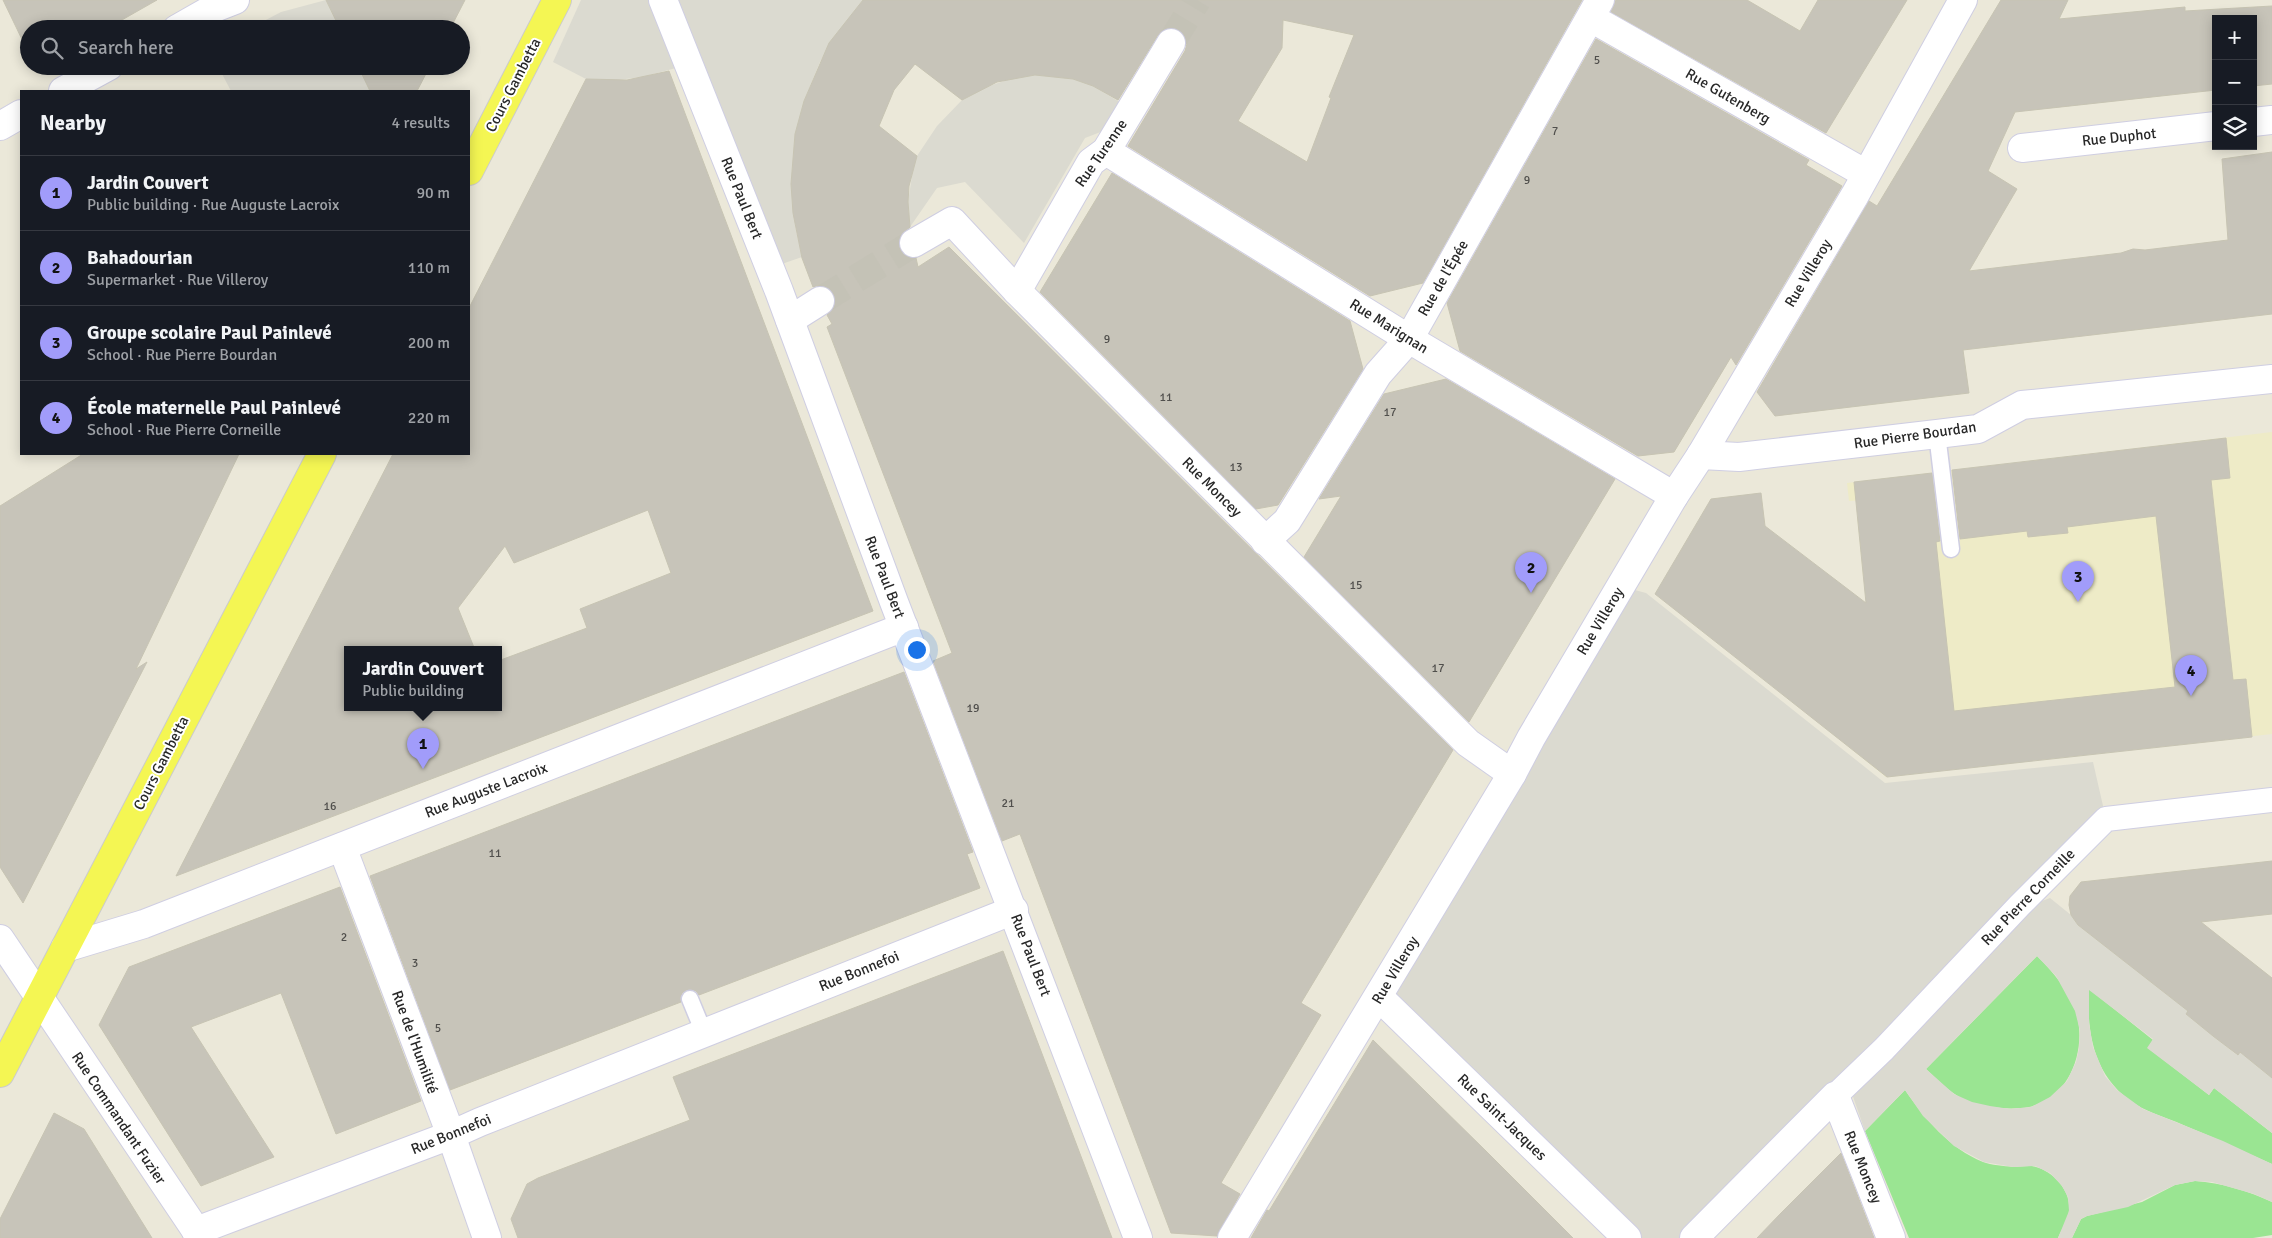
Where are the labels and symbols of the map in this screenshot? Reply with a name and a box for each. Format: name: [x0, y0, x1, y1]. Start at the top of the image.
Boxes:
street label: Cours Gambetta: [482, 35, 544, 135]
house number: 5: [1594, 53, 1600, 68]
street label: Rue Gutenberg: [1682, 64, 1774, 128]
street label: Rue Turenne: [1071, 116, 1131, 190]
house number: 7: [1552, 124, 1558, 139]
street label: Rue Duphot: [2081, 124, 2157, 150]
street label: Rue Paul Bert: [717, 154, 767, 242]
house number: 9: [1524, 173, 1530, 188]
street label: Rue de l'Épée: [1413, 236, 1472, 319]
street label: Rue Villeroy: [1781, 236, 1835, 310]
street label: Rue Marignan: [1346, 295, 1432, 357]
house number: 9: [1104, 332, 1110, 347]
house number: 11: [1160, 390, 1172, 405]
house number: 17: [1384, 405, 1396, 420]
street label: Rue Pierre Bourdan: [1853, 417, 1977, 453]
street label: Rue Moncey: [1178, 453, 1246, 521]
house number: 13: [1230, 460, 1242, 475]
street label: Rue Paul Bert: [861, 533, 909, 621]
pin: 2: [1515, 552, 1547, 593]
pin: 3: [2062, 561, 2094, 602]
house number: 15: [1350, 578, 1362, 593]
street label: Rue Villeroy: [1573, 584, 1627, 658]
your location: [904, 637, 930, 663]
pin: 4: [2175, 655, 2207, 696]
house number: 17: [1432, 661, 1444, 676]
house number: 19: [967, 701, 979, 716]
street label: Cours Gambetta: [130, 713, 192, 813]
pin: 1: [407, 728, 439, 769]
street label: Rue Auguste Lacroix: [422, 758, 550, 822]
house number: 21: [1002, 796, 1014, 811]
house number: 16: [324, 799, 336, 814]
street label: Rue Pierre Corneille: [1977, 845, 2079, 949]
house number: 11: [489, 846, 501, 861]
street label: Rue Paul Bert: [1007, 911, 1055, 999]
house number: 2: [341, 930, 347, 945]
street label: Rue Villeroy: [1368, 933, 1422, 1007]
street label: Rue Bonnefoi: [816, 947, 902, 995]
house number: 3: [412, 956, 418, 971]
street label: Rue de l'Humilité: [388, 988, 442, 1096]
house number: 5: [435, 1021, 441, 1036]
street label: Rue Commandant Fuzier: [68, 1048, 170, 1188]
street label: Rue Saint-Jacques: [1454, 1070, 1551, 1164]
street label: Rue Bonnefoi: [408, 1110, 494, 1158]
street label: Rue Moncey: [1840, 1128, 1886, 1206]

